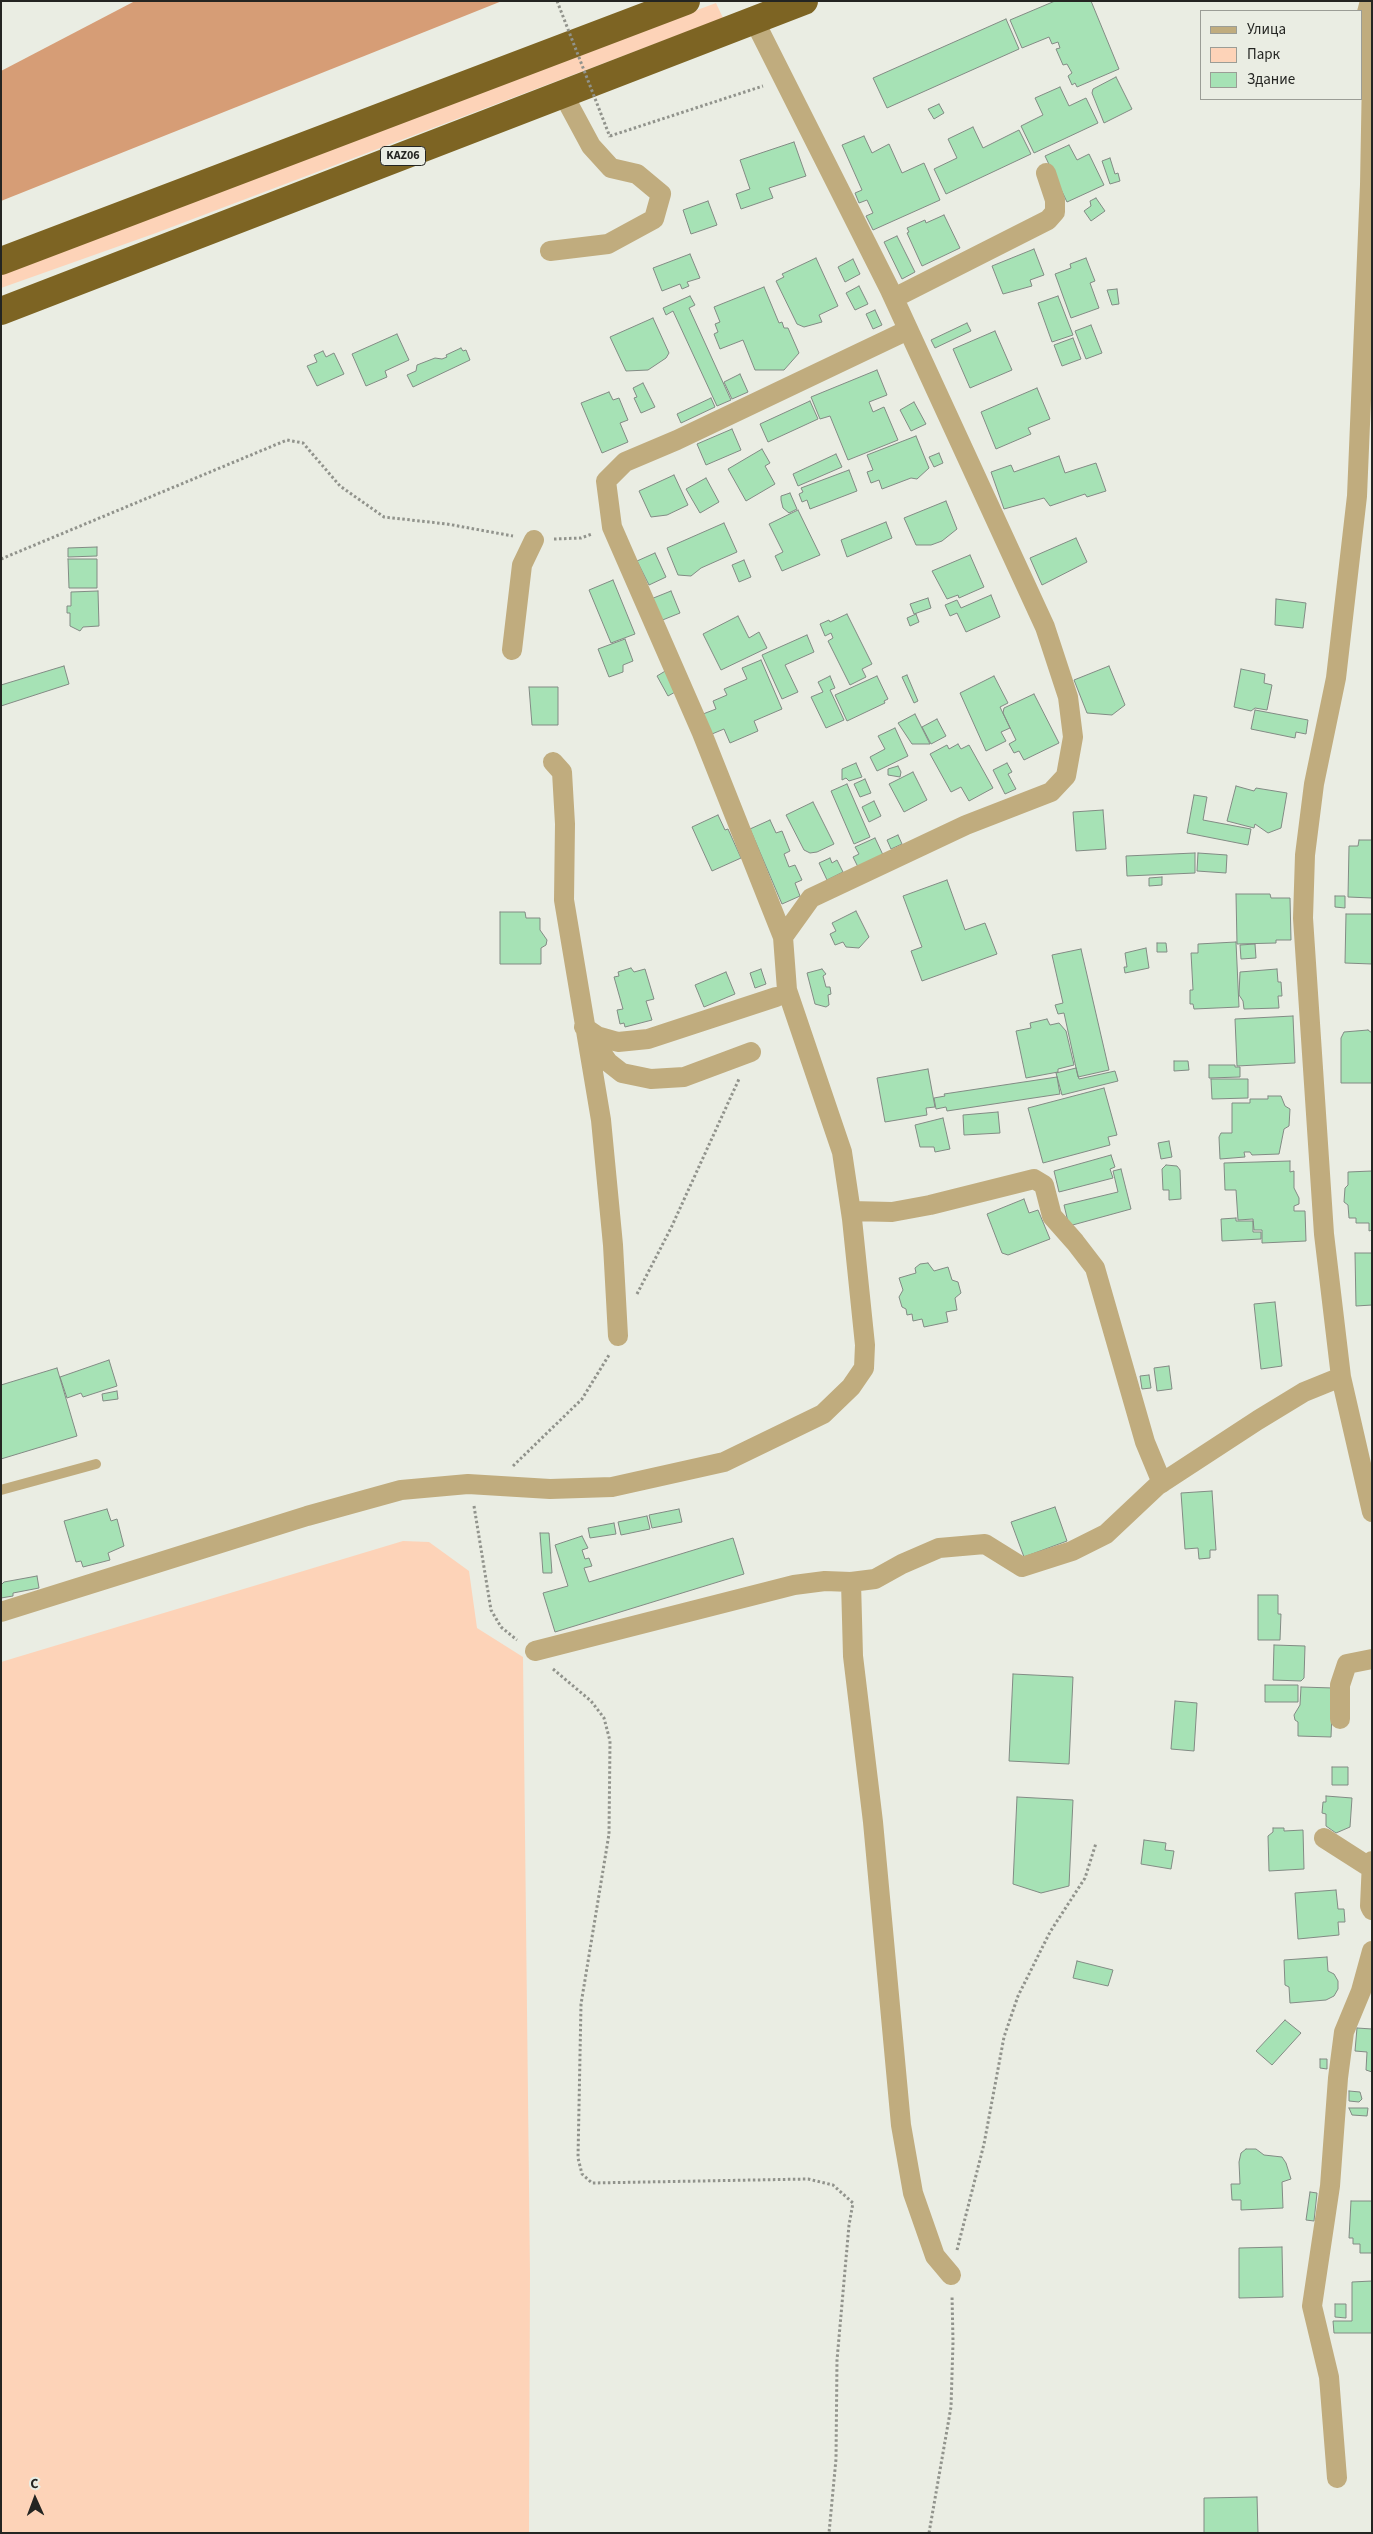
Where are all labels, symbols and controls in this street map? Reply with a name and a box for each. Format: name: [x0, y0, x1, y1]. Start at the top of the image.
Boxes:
legend: [1200, 10, 1363, 100]
text: Улица: [1247, 19, 1286, 40]
text: Парк: [1247, 44, 1280, 65]
text: Здание: [1247, 69, 1295, 90]
road number: KАZ06: [380, 146, 426, 166]
north arrow: [10, 2474, 60, 2524]
text: С: [30, 2474, 39, 2494]

